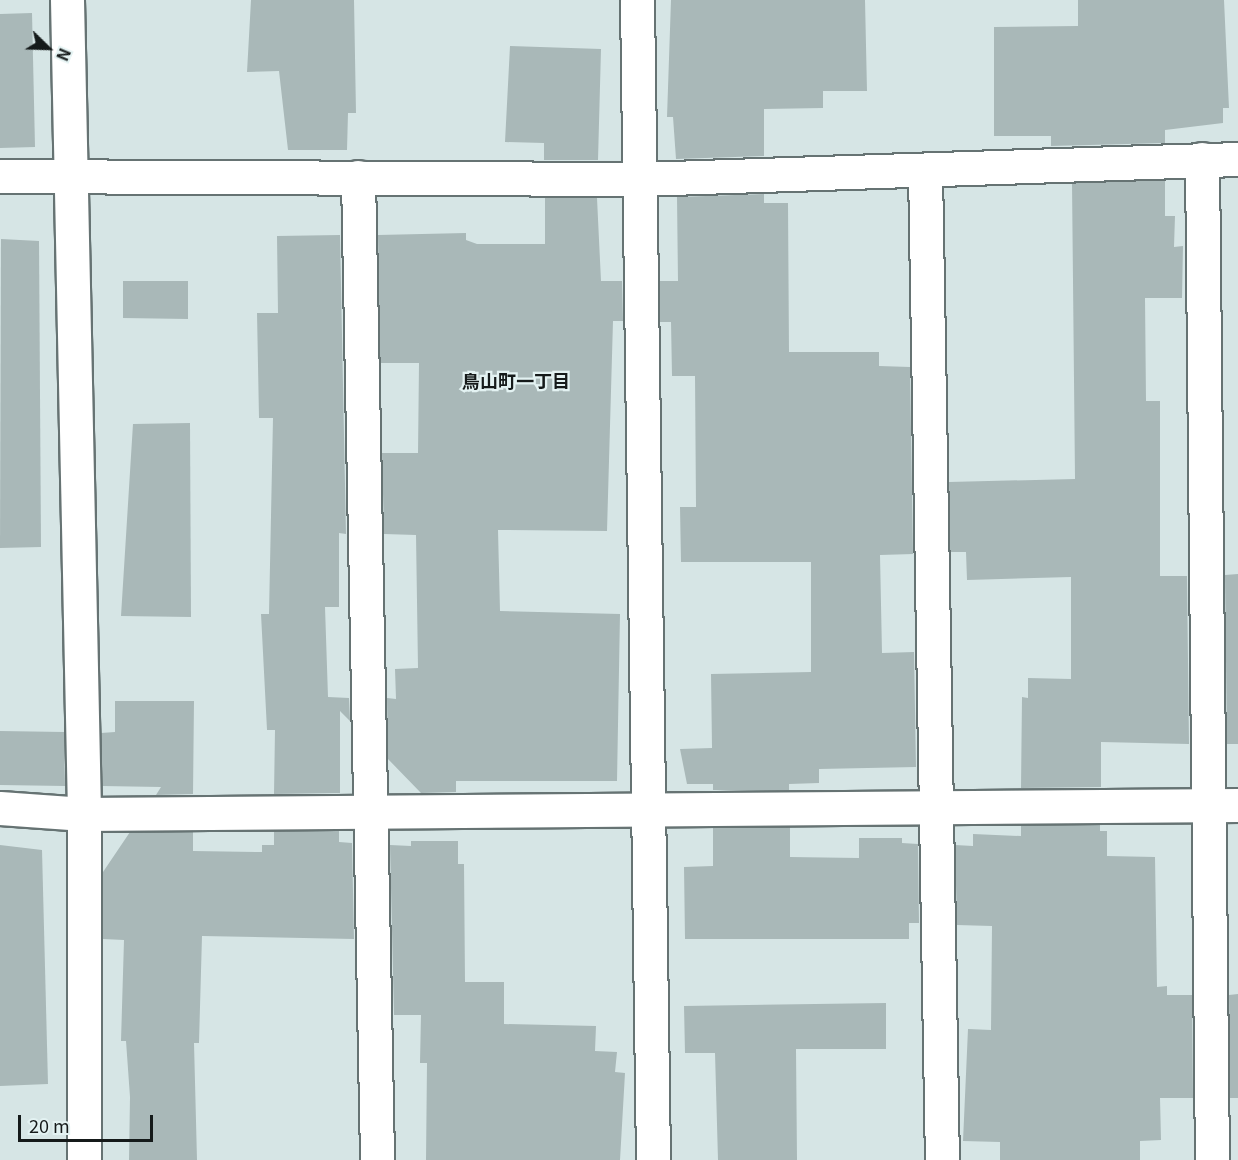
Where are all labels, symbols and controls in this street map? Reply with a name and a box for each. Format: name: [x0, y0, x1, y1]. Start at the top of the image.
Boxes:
north arrow: [18, 18, 78, 78]
text: N: [51, 45, 78, 65]
district label: 鳥山町一丁目: [462, 369, 570, 391]
scale bar: [21, 1103, 156, 1141]
text: 20 m: [29, 1112, 70, 1138]

